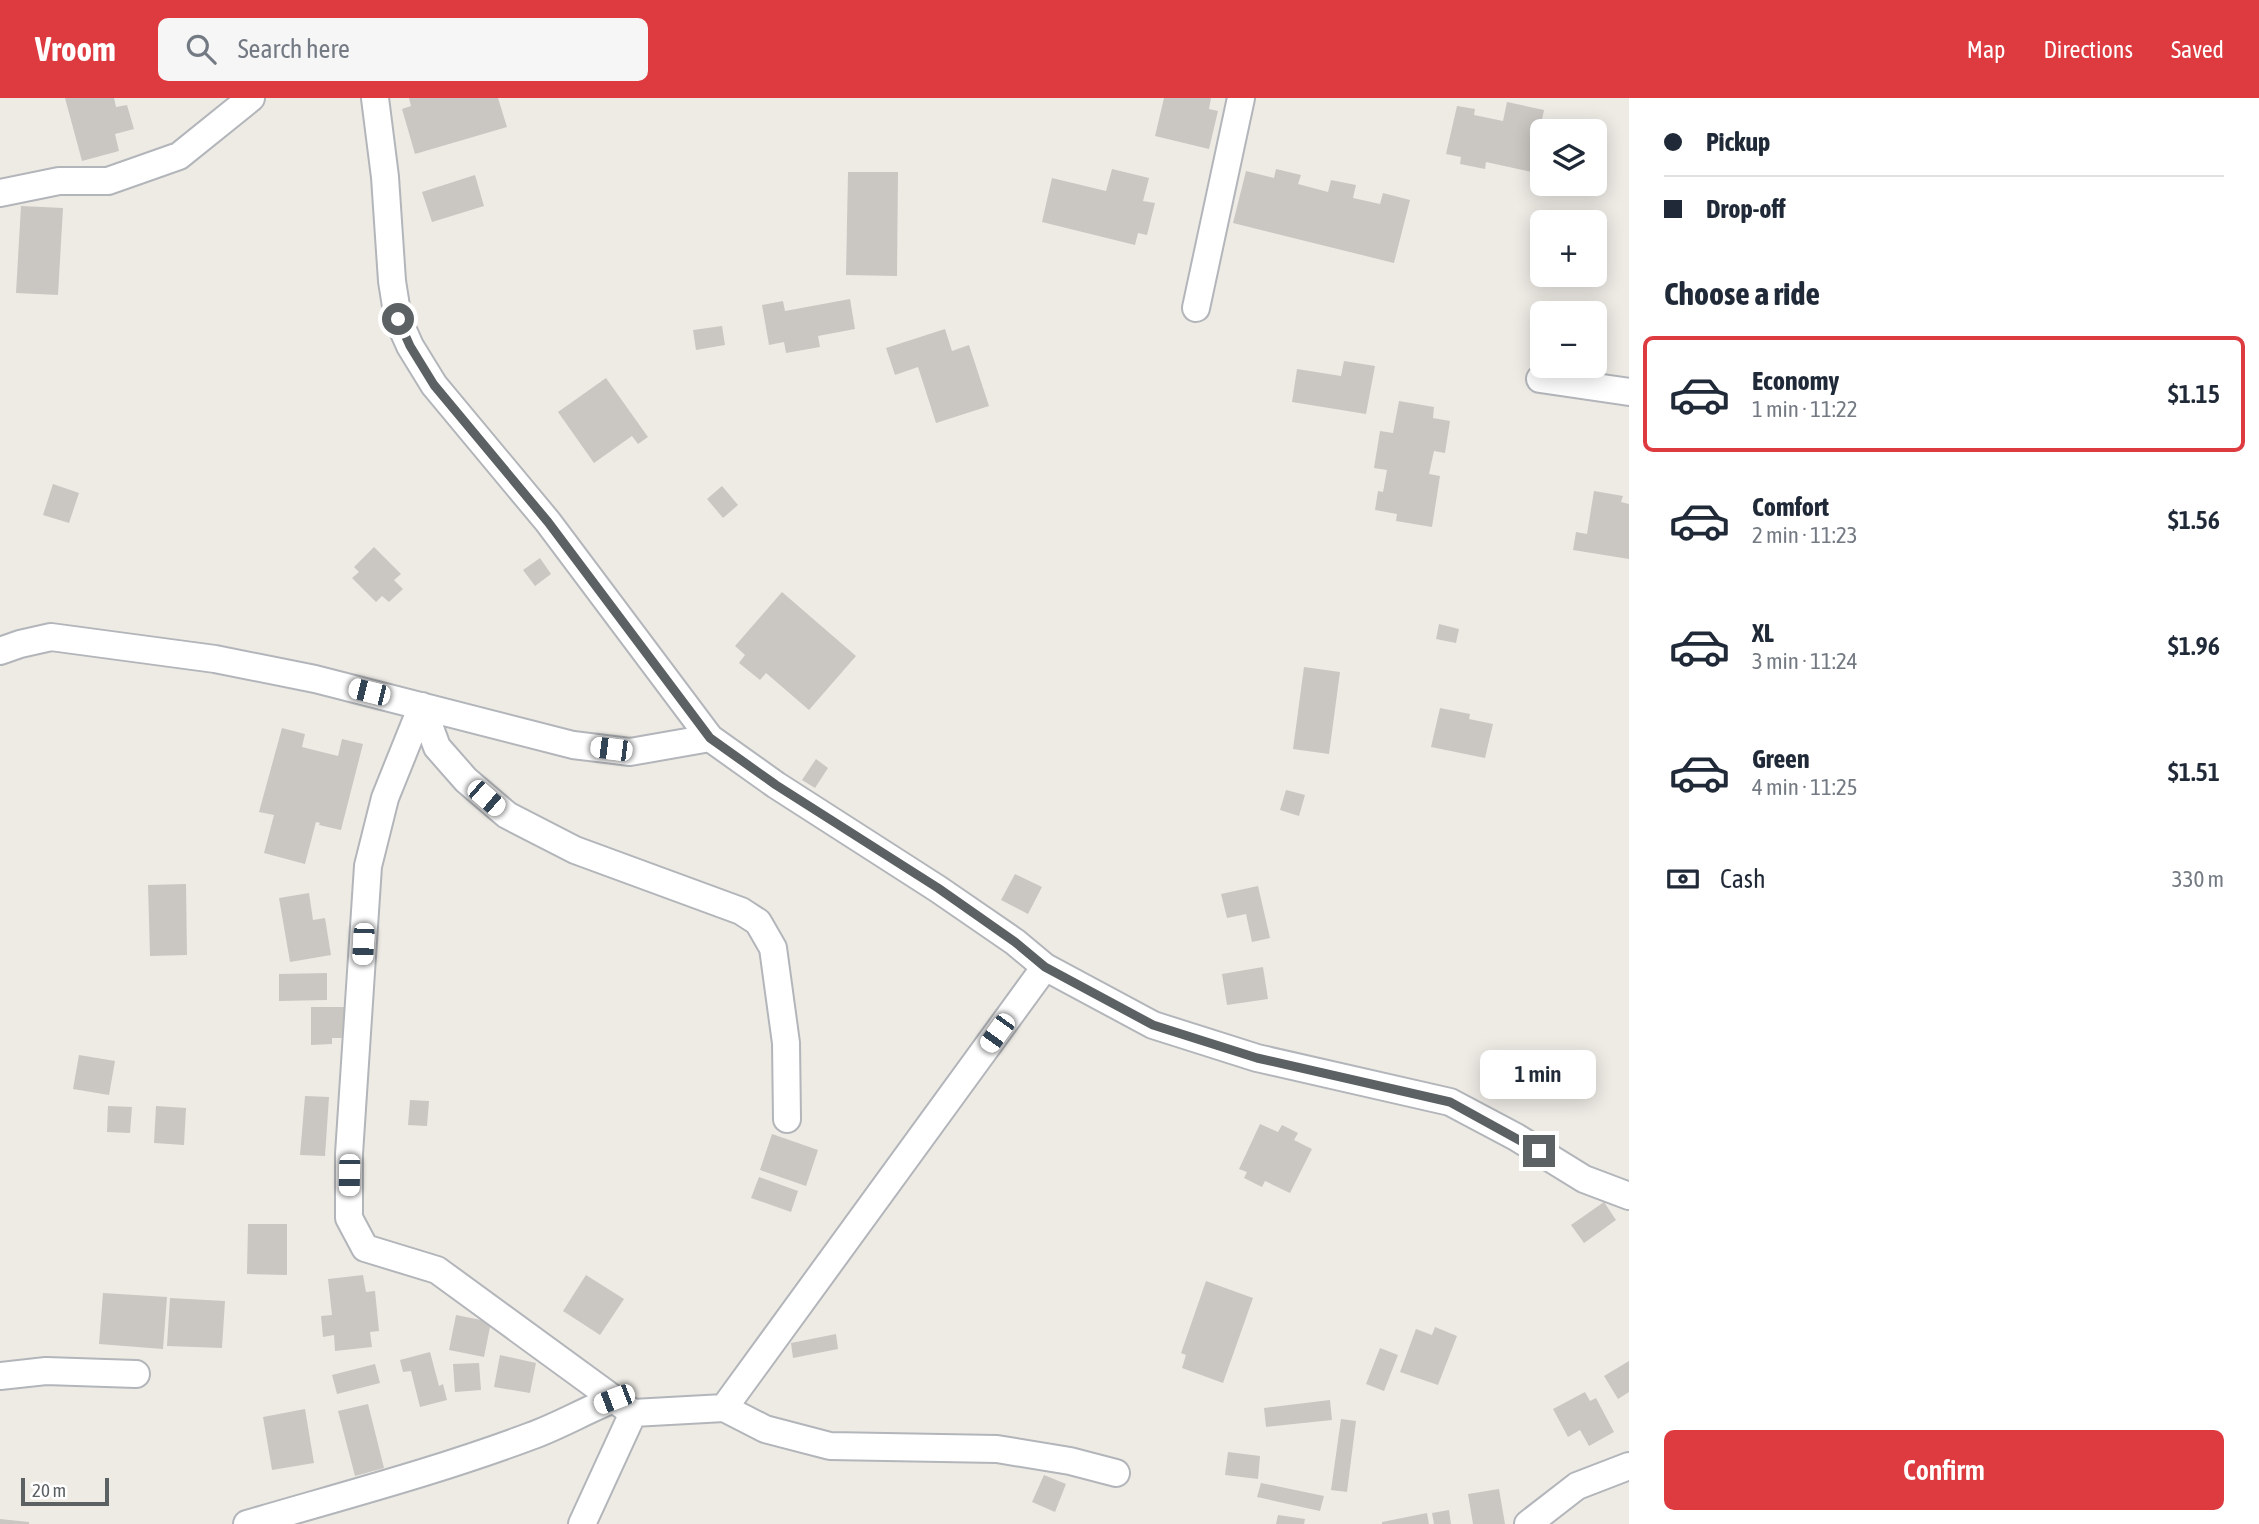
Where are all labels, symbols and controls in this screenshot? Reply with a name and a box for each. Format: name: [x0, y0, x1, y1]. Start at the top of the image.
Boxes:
search box: [158, 18, 648, 81]
text: Vroom: [35, 30, 116, 68]
icon: search: [182, 30, 220, 68]
text: Search here: [238, 34, 350, 64]
text: Map: [1967, 36, 2005, 63]
text: Directions: [2043, 36, 2133, 63]
text: Saved: [2171, 36, 2224, 63]
map controls: [1530, 119, 1607, 378]
button: layers: [1530, 119, 1607, 196]
text: Pickup: [1706, 127, 1770, 157]
text: Drop-off: [1706, 194, 1786, 224]
button: +: [1530, 210, 1607, 287]
text: Choose a ride: [1664, 275, 1820, 312]
button: −: [1530, 301, 1607, 378]
route start: [382, 303, 414, 335]
icon: car: [1668, 363, 1731, 426]
text: Economy: [1752, 366, 1839, 396]
text: $1.15: [2168, 379, 2220, 409]
text: 1 min · 11:22: [1752, 396, 1858, 422]
icon: car: [1668, 489, 1731, 552]
text: Comfort: [1752, 492, 1829, 522]
text: $1.56: [2168, 505, 2220, 535]
text: 2 min · 11:23: [1752, 522, 1858, 548]
icon: car: [1668, 615, 1731, 678]
text: XL: [1752, 618, 1774, 648]
text: $1.96: [2168, 631, 2220, 661]
text: 3 min · 11:24: [1752, 648, 1858, 674]
car: [347, 677, 392, 707]
car: [589, 736, 634, 762]
icon: car: [1668, 741, 1731, 804]
text: Green: [1752, 744, 1810, 774]
text: $1.51: [2168, 757, 2220, 787]
text: 4 min · 11:25: [1752, 774, 1858, 800]
car: [464, 776, 509, 820]
icon: cash: [1664, 860, 1702, 898]
text: Cash: [1720, 864, 1766, 894]
text: 330 m: [2172, 866, 2224, 892]
car: [352, 922, 375, 966]
car: [977, 1010, 1018, 1056]
callout: 1 min: [1481, 1049, 1597, 1098]
text: 1 min: [1515, 1061, 1561, 1087]
route end: [1523, 1135, 1555, 1167]
car: [339, 1154, 360, 1196]
car: [591, 1382, 638, 1416]
button: Confirm: [1664, 1430, 2224, 1510]
scale bar: [21, 1475, 108, 1507]
text: 20 m: [32, 1479, 66, 1501]

